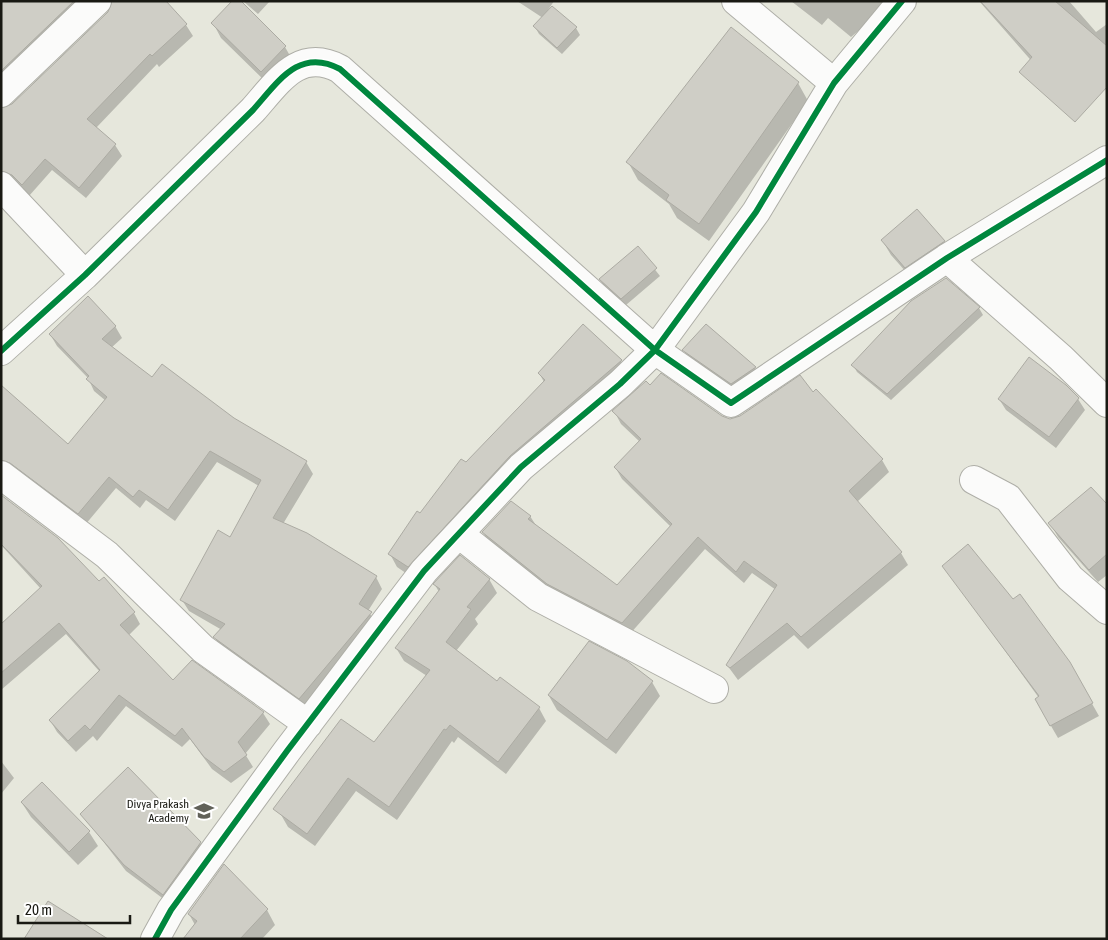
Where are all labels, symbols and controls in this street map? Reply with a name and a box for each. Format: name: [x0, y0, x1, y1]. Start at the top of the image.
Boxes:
place label: Divya Prakash Academy: [127, 797, 189, 825]
school or university icon: Divya Prakash Academy: [193, 800, 215, 822]
scale bar: [18, 892, 130, 924]
text: 20 m: [25, 901, 52, 918]

